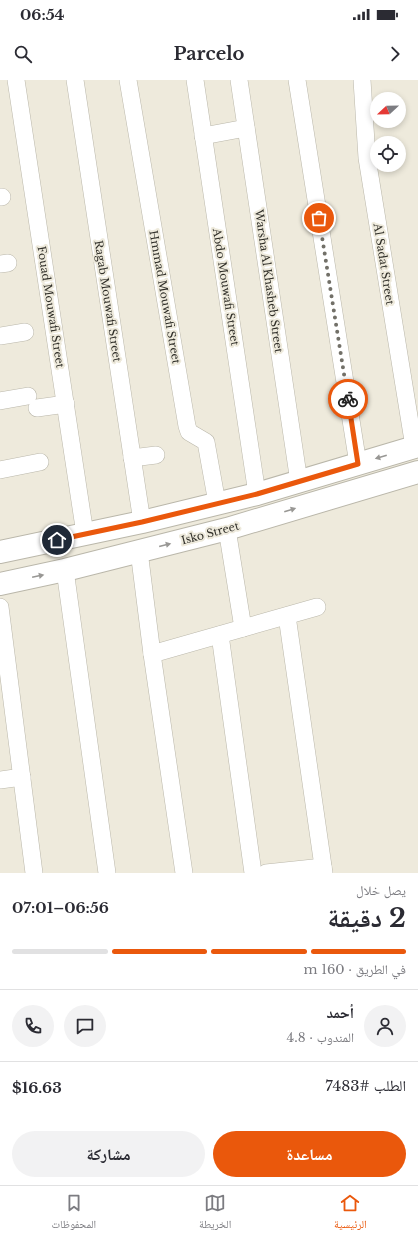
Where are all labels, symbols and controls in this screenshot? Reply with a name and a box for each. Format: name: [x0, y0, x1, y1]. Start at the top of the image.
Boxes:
text: 06:54: [20, 5, 65, 24]
icon: search: [12, 43, 34, 65]
text: Parcelo: [174, 43, 244, 65]
icon: forward: [384, 43, 406, 65]
north arrow: [370, 92, 406, 128]
map controls: [370, 92, 406, 172]
button: locate: [370, 136, 406, 172]
pin: [302, 201, 336, 235]
icon: bag: [308, 207, 330, 229]
street label: Warsha Al Khasheb Street: [252, 208, 286, 354]
street label: Al Sadat Street: [370, 221, 397, 307]
street label: Abdo Mouwafi Street: [210, 226, 242, 347]
street label: Hmmad Mouwafi Street: [146, 229, 184, 366]
street label: Ragab Mouwafi Street: [91, 239, 125, 364]
street label: Fouad Mouwafi Street: [34, 245, 68, 370]
courier: [328, 379, 368, 419]
icon: bike: [337, 388, 359, 410]
one-way arrow: [374, 454, 386, 460]
one-way arrow: [284, 507, 296, 513]
street label: Isko Street: [180, 518, 241, 547]
pin: [40, 523, 74, 557]
icon: home: [46, 529, 68, 551]
one-way arrow: [159, 542, 171, 548]
one-way arrow: [32, 572, 44, 578]
text: يصل خلال: [356, 882, 406, 899]
text: 06:56–07:01: [12, 898, 109, 917]
text: 2 دقيقة: [328, 902, 406, 934]
text: في الطريق · 160 m: [303, 961, 406, 978]
text: أحمد: [327, 1003, 354, 1022]
button: phone: [12, 1005, 54, 1047]
button: chat: [64, 1005, 106, 1047]
button: person: [364, 1005, 406, 1047]
text: المندوب · 4.8: [287, 1029, 354, 1046]
text: الطلب #7483: [325, 1076, 406, 1095]
text: $16.63: [12, 1078, 62, 1097]
button: مشاركة: [12, 1131, 205, 1177]
button: مساعدة: [213, 1131, 406, 1177]
tab: المحفوظات: [51, 1192, 96, 1235]
tab: الخريطة: [199, 1192, 231, 1235]
tab: الرئيسية: [334, 1192, 367, 1235]

